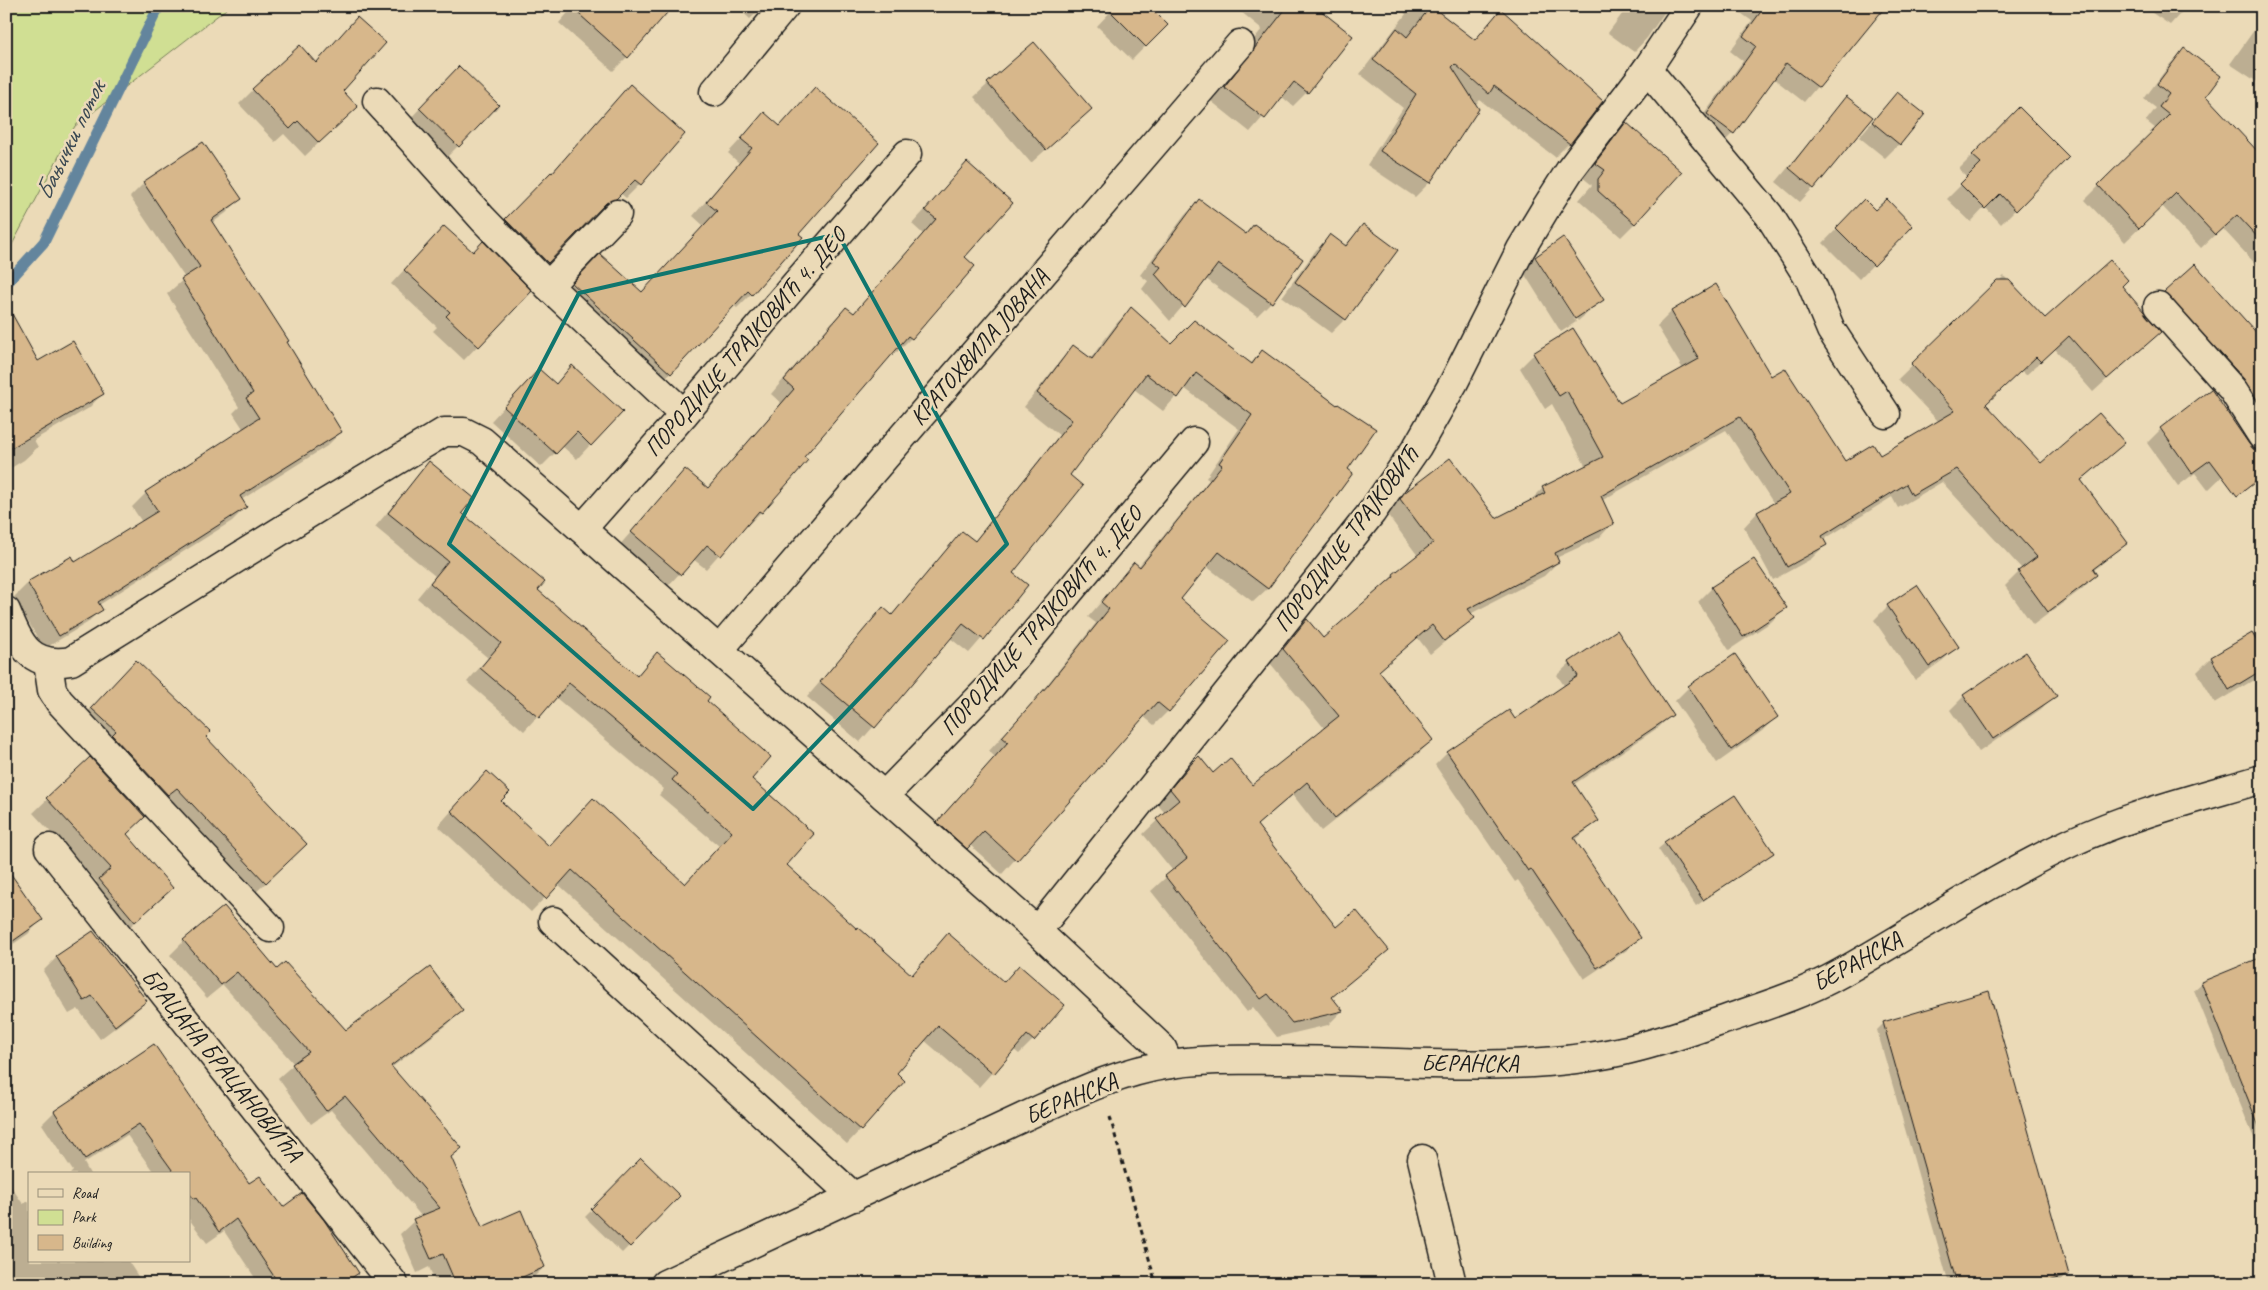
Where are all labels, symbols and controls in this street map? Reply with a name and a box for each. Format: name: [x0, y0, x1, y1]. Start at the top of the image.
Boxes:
water label: Бањички поток: [27, 72, 114, 205]
street label: ПОРОДИЦЕ ТРАЈКОВИЋ 4. ДЕО: [637, 220, 854, 463]
street label: КРАТОХВИЛА ЈОВАНА: [903, 262, 1056, 431]
street label: ПОРОДИЦЕ ТРАЈКОВИЋ: [1267, 439, 1426, 638]
street label: ПОРОДИЦЕ ТРАЈКОВИЋ 4. ДЕО: [933, 499, 1150, 742]
street label: БЕРАНСКА: [1807, 924, 1908, 998]
street label: БРАЦАНА БРАЦАНОВИЋА: [135, 963, 310, 1168]
street label: БЕРАНСКА: [1421, 1048, 1520, 1078]
street label: БЕРАНСКА: [1020, 1065, 1123, 1131]
legend: [28, 1172, 190, 1262]
text: Road: [72, 1184, 99, 1203]
text: Park: [72, 1208, 97, 1227]
text: Building: [72, 1234, 112, 1253]

